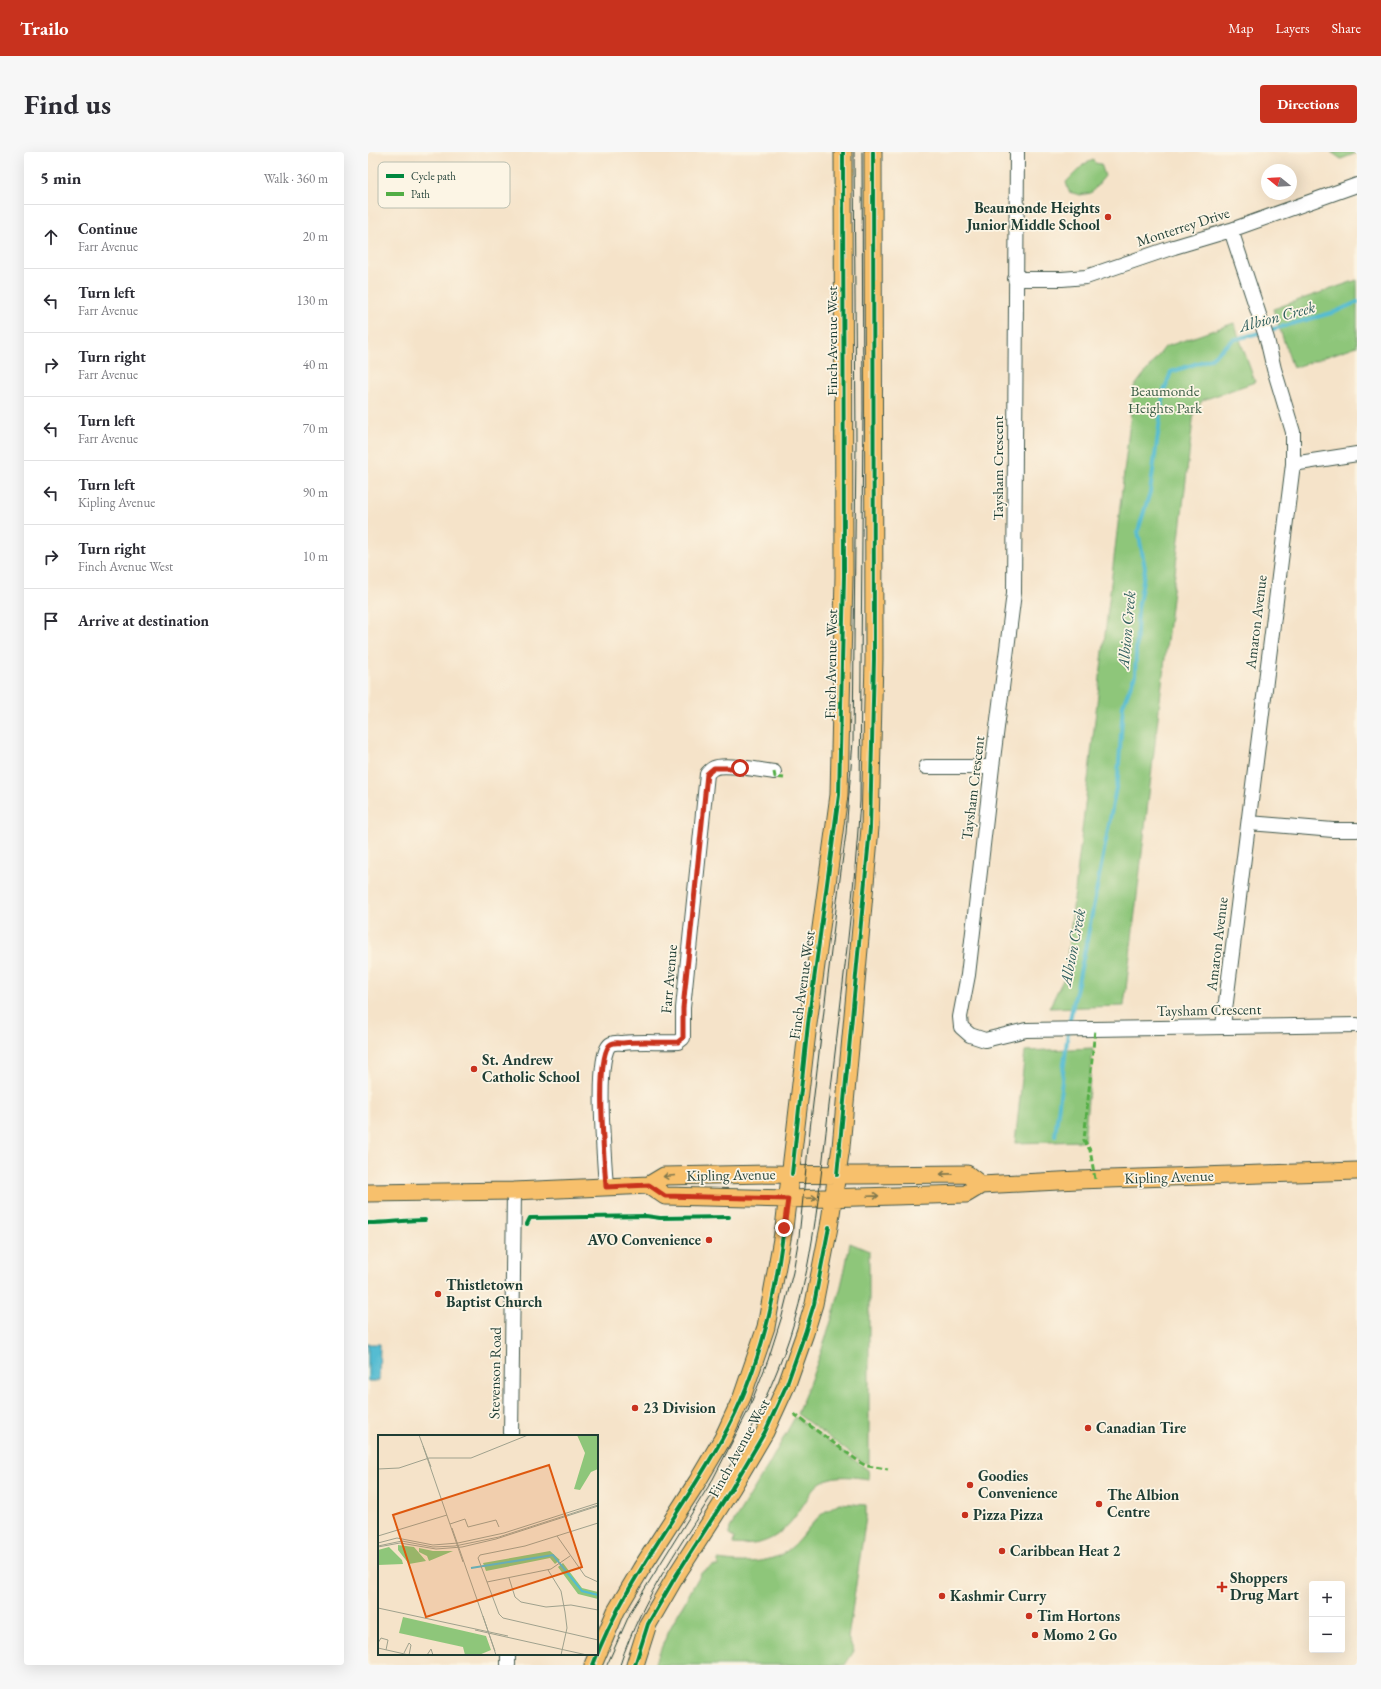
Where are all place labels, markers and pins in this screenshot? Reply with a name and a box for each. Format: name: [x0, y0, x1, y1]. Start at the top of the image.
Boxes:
place label: Beaumonde Heights Junior Middle School: [965, 198, 1101, 234]
marker: Beaumonde Heights Junior Middle School: [1103, 212, 1113, 222]
place label: St. Andrew Catholic School: [482, 1050, 581, 1086]
marker: St. Andrew Catholic School: [469, 1064, 479, 1074]
place label: AVO Convenience: [587, 1230, 701, 1249]
marker: AVO Convenience: [704, 1235, 714, 1245]
place label: Thistletown Baptist Church: [446, 1275, 543, 1311]
marker: Thistletown Baptist Church: [433, 1289, 443, 1299]
place label: 23 Division: [643, 1398, 716, 1417]
marker: 23 Division: [630, 1403, 640, 1413]
place label: Canadian Tire: [1096, 1418, 1186, 1437]
marker: Canadian Tire: [1083, 1423, 1093, 1433]
place label: Goodies Convenience: [978, 1466, 1058, 1502]
marker: Goodies Convenience: [965, 1480, 975, 1490]
place label: The Albion Centre: [1107, 1485, 1180, 1521]
marker: The Albion Centre: [1094, 1499, 1104, 1509]
place label: Pizza Pizza: [973, 1505, 1043, 1524]
marker: Pizza Pizza: [960, 1510, 970, 1520]
place label: Caribbean Heat 2: [1010, 1541, 1120, 1560]
marker: Caribbean Heat 2: [997, 1546, 1007, 1556]
place label: Shoppers Drug Mart: [1230, 1568, 1299, 1604]
marker: Shoppers Drug Mart: [1217, 1582, 1227, 1592]
place label: Kashmir Curry: [950, 1586, 1047, 1605]
marker: Kashmir Curry: [937, 1591, 947, 1601]
place label: Tim Hortons: [1037, 1606, 1120, 1625]
marker: Tim Hortons: [1024, 1611, 1034, 1621]
place label: Momo 2 Go: [1043, 1625, 1117, 1644]
marker: Momo 2 Go: [1030, 1630, 1040, 1640]

